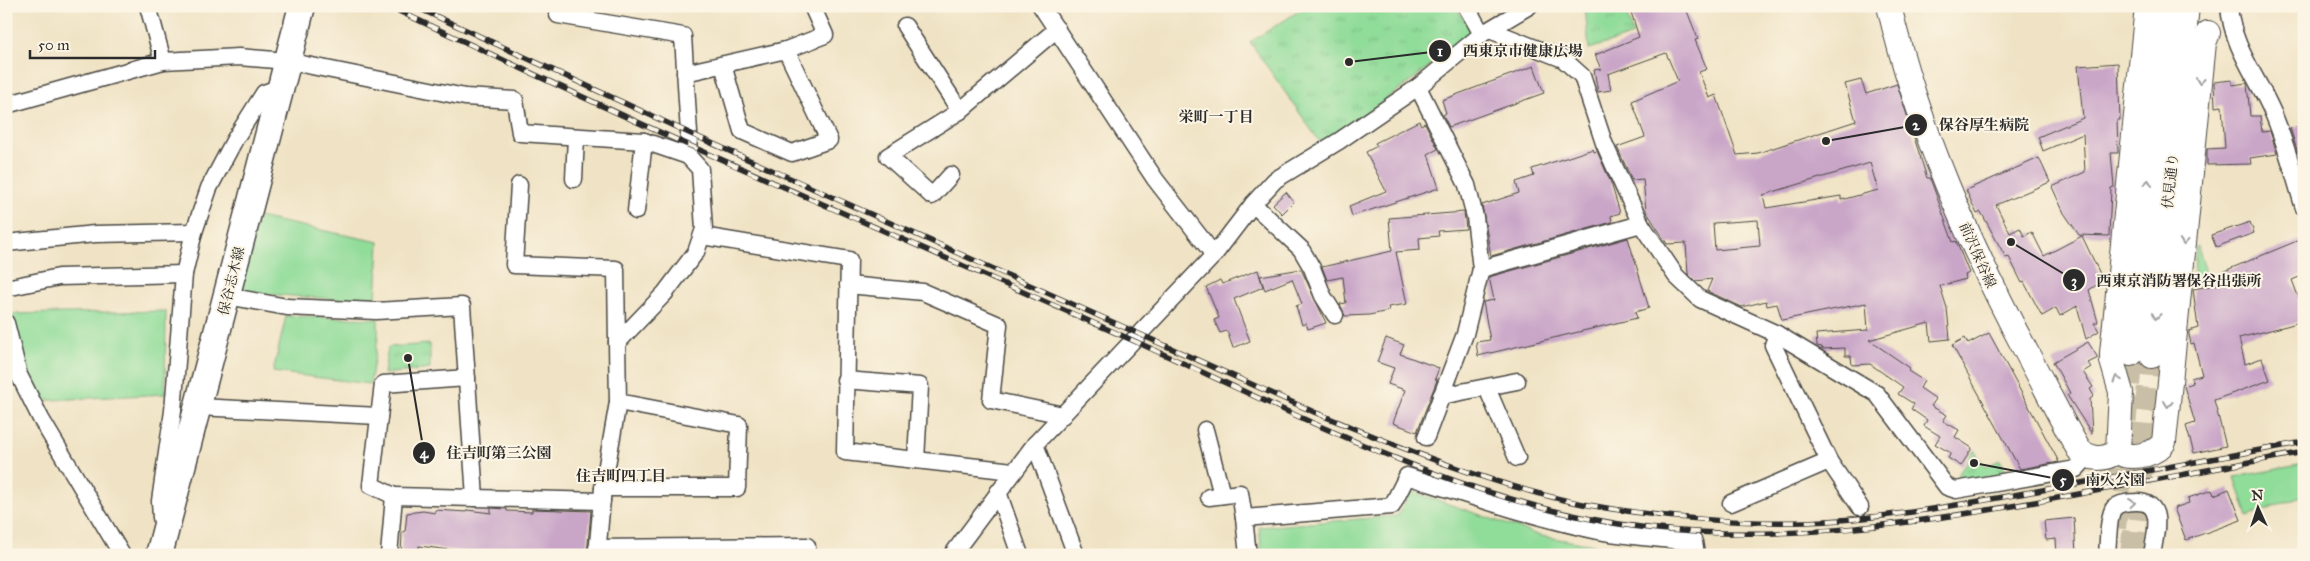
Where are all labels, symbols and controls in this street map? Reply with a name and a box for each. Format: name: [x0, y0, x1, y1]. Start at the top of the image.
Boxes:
scale bar: [30, 28, 155, 60]
text: 50 m: [38, 36, 70, 54]
callout: 西東京市健康広場: [1428, 36, 1593, 66]
text: 1: [1437, 42, 1443, 60]
text: 西東京市健康広場: [1463, 42, 1583, 60]
one-way arrow: [2194, 77, 2205, 85]
district label: 栄町一丁目: [1178, 108, 1254, 126]
callout: 保谷厚生病院: [1904, 110, 2039, 140]
text: 2: [1912, 116, 1920, 134]
text: 保谷厚生病院: [1939, 116, 2029, 134]
street label: 伏見通り: [2159, 152, 2182, 210]
one-way arrow: [2142, 179, 2153, 187]
street label: 前沢保谷線: [1956, 220, 2000, 291]
one-way arrow: [2179, 239, 2190, 247]
street label: 保谷志木線: [215, 245, 248, 317]
callout: 西東京消防署保谷出張所: [2061, 265, 2271, 295]
text: 3: [2071, 272, 2077, 291]
text: 西東京消防署保谷出張所: [2096, 272, 2262, 290]
one-way arrow: [2151, 312, 2162, 320]
one-way arrow: [2113, 376, 2123, 384]
one-way arrow: [2163, 400, 2174, 408]
callout: 住吉町第三公園: [411, 438, 561, 468]
text: 4: [420, 444, 429, 463]
text: 住吉町第三公園: [446, 444, 552, 462]
callout: 南入公園: [2050, 465, 2155, 495]
district label: 住吉町四丁目: [576, 467, 666, 485]
text: 5: [2060, 471, 2067, 489]
text: 南入公園: [2085, 471, 2145, 489]
north arrow: [2232, 484, 2282, 534]
text: N: [2251, 487, 2264, 504]
one-way arrow: [2128, 498, 2136, 509]

